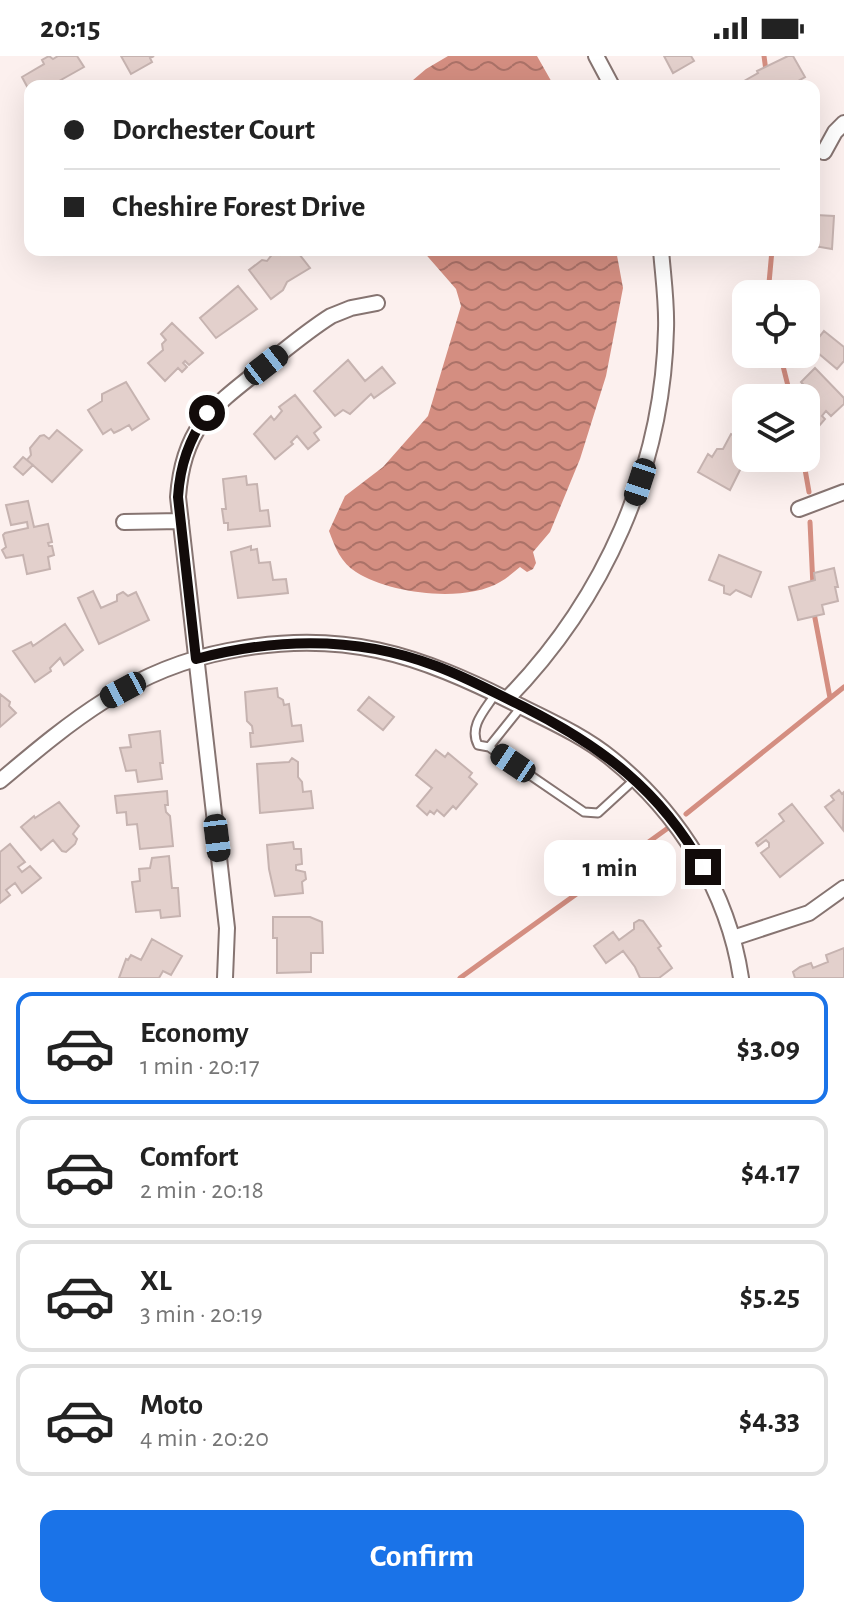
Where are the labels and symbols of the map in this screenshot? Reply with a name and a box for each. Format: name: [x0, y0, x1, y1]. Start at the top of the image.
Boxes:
car: [240, 341, 292, 389]
route start: [189, 395, 225, 431]
car: [621, 455, 659, 509]
car: [96, 668, 150, 712]
car: [486, 740, 540, 786]
car: [202, 813, 232, 863]
callout: 1 min: [543, 839, 675, 895]
route end: [685, 849, 721, 885]

